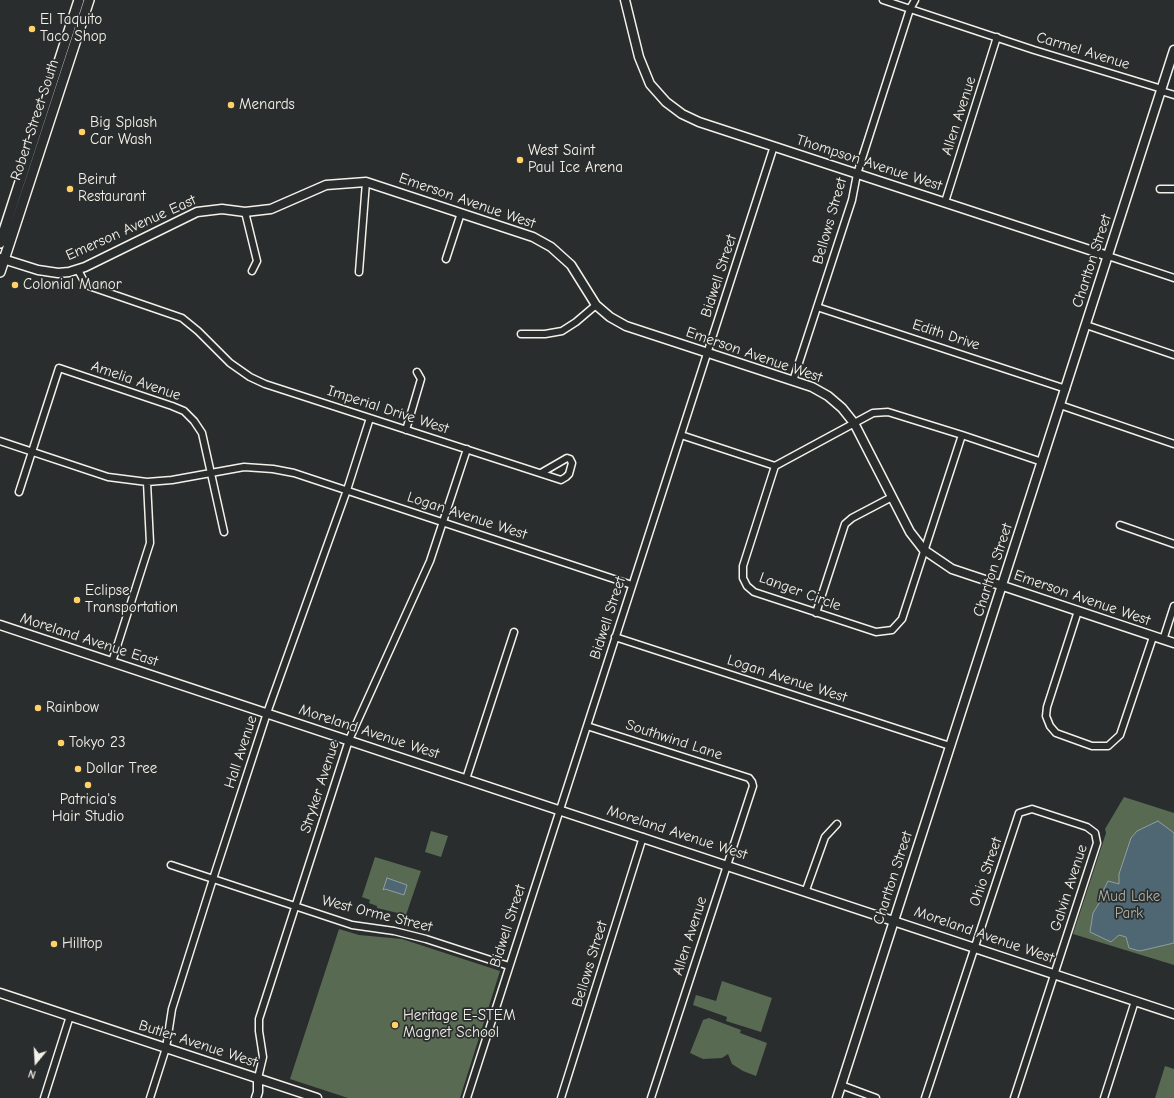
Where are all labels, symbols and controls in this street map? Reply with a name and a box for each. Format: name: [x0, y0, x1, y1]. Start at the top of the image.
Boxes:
place label: El Taquito Taco Shop: [40, 11, 107, 46]
marker: El Taquito Taco Shop: [27, 24, 37, 34]
street label: Carmel Avenue: [1034, 28, 1132, 74]
street label: Robert Street South: [7, 57, 63, 183]
street label: Allen Avenue: [938, 74, 980, 158]
place label: Menards: [239, 96, 295, 114]
marker: Menards: [226, 100, 236, 110]
place label: Big Splash Car Wash: [90, 114, 157, 149]
marker: Big Splash Car Wash: [77, 127, 87, 137]
street label: Thompson Avenue West: [794, 131, 944, 195]
place label: West Saint Paul Ice Arena: [528, 142, 623, 177]
marker: West Saint Paul Ice Arena: [515, 155, 525, 165]
street label: Emerson Avenue West: [396, 169, 538, 233]
place label: Beirut Restaurant: [78, 171, 146, 206]
street label: Bellows Street: [809, 176, 851, 266]
marker: Beirut Restaurant: [65, 184, 75, 194]
street label: Emerson Avenue East: [63, 191, 199, 265]
street label: Charlton Street: [1068, 212, 1116, 310]
street label: Bidwell Street: [697, 232, 741, 320]
place label: Colonial Manor: [23, 276, 122, 294]
marker: Colonial Manor: [10, 280, 20, 290]
street label: Edith Drive: [910, 316, 982, 354]
street label: Emerson Avenue West: [683, 323, 825, 387]
street label: Amelia Avenue: [89, 357, 183, 405]
street label: Imperial Drive West: [325, 382, 451, 438]
street label: Logan Avenue West: [405, 488, 529, 544]
street label: Charlton Street: [969, 521, 1017, 619]
street label: Emerson Avenue West: [1011, 566, 1153, 630]
street label: Langer Circle: [757, 569, 843, 615]
street label: Bidwell Street: [586, 574, 630, 662]
place label: Eclipse Transportation: [85, 582, 178, 617]
marker: Eclipse Transportation: [72, 595, 82, 605]
street label: Moreland Avenue East: [18, 609, 160, 671]
street label: Logan Avenue West: [725, 651, 849, 707]
place label: Rainbow: [46, 699, 99, 717]
street label: Moreland Avenue West: [296, 701, 442, 763]
marker: Rainbow: [33, 703, 43, 713]
street label: Hall Avenue: [221, 713, 261, 791]
street label: Southwind Lane: [623, 716, 725, 764]
place label: Tokyo 23: [69, 734, 125, 752]
marker: Tokyo 23: [56, 738, 66, 748]
street label: Stryker Avenue: [297, 738, 343, 836]
place label: Dollar Tree: [86, 760, 157, 778]
marker: Dollar Tree: [73, 764, 83, 774]
marker: Patricia's Hair Studio: [83, 780, 93, 790]
place label: Patricia's Hair Studio: [52, 791, 124, 826]
street label: Moreland Avenue West: [604, 802, 750, 864]
street label: Charlton Street: [869, 829, 917, 927]
street label: Ohio Street: [966, 835, 1006, 909]
street label: Galvin Avenue: [1046, 842, 1092, 934]
street label: Bidwell Street: [486, 882, 530, 970]
park label: Mud Lake Park: [1098, 888, 1160, 923]
street label: West Orme Street: [320, 892, 434, 936]
street label: Allen Avenue: [669, 894, 711, 978]
street label: Moreland Avenue West: [912, 903, 1056, 967]
street label: Bellows Street: [568, 919, 612, 1009]
place label: Hilltop: [62, 935, 103, 953]
marker: Hilltop: [49, 939, 59, 949]
place label: Heritage E-STEM Magnet School: [403, 1007, 515, 1042]
street label: Butler Avenue West: [136, 1016, 260, 1072]
marker: Heritage E-STEM Magnet School: [390, 1020, 400, 1030]
north arrow: [16, 1042, 56, 1082]
text: N: [27, 1067, 38, 1081]

